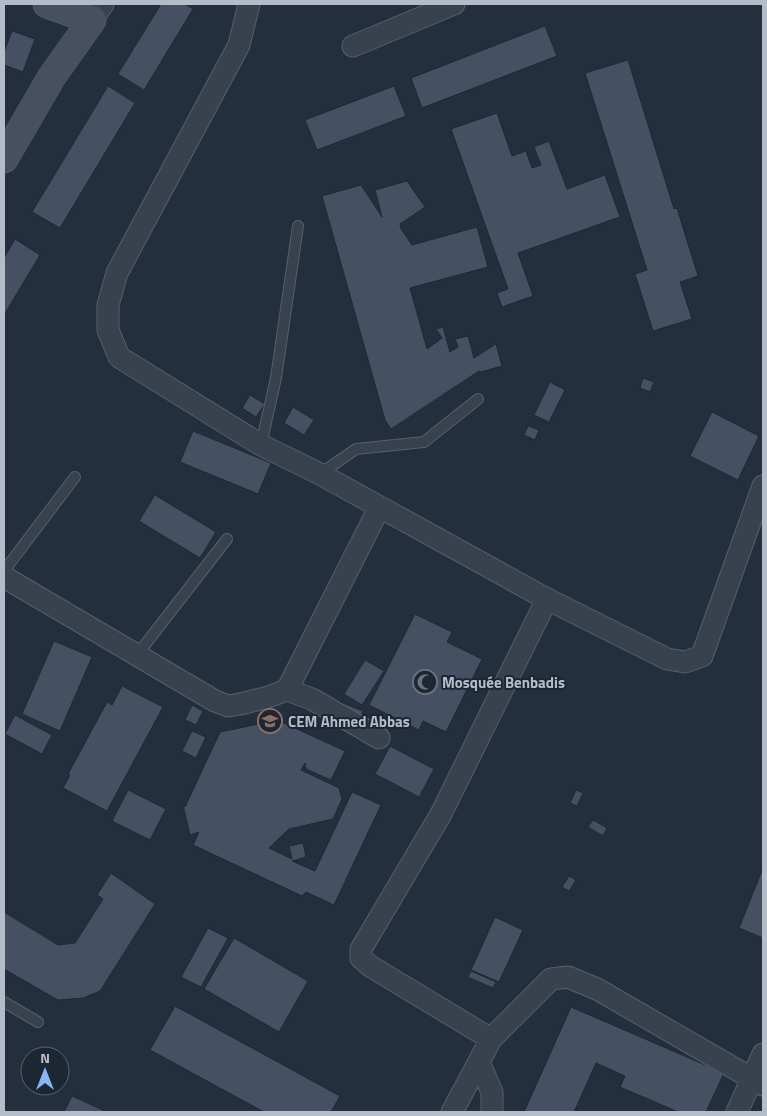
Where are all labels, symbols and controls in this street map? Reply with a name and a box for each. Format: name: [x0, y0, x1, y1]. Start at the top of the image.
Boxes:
mosque icon: Mosquée Benbadis: [412, 669, 438, 695]
place label: Mosquée Benbadis: [442, 671, 565, 694]
school or university icon: CEM Ahmed Abbas: [257, 708, 283, 734]
place label: CEM Ahmed Abbas: [288, 710, 410, 733]
north arrow: [20, 1046, 70, 1096]
text: N: [40, 1047, 50, 1068]

